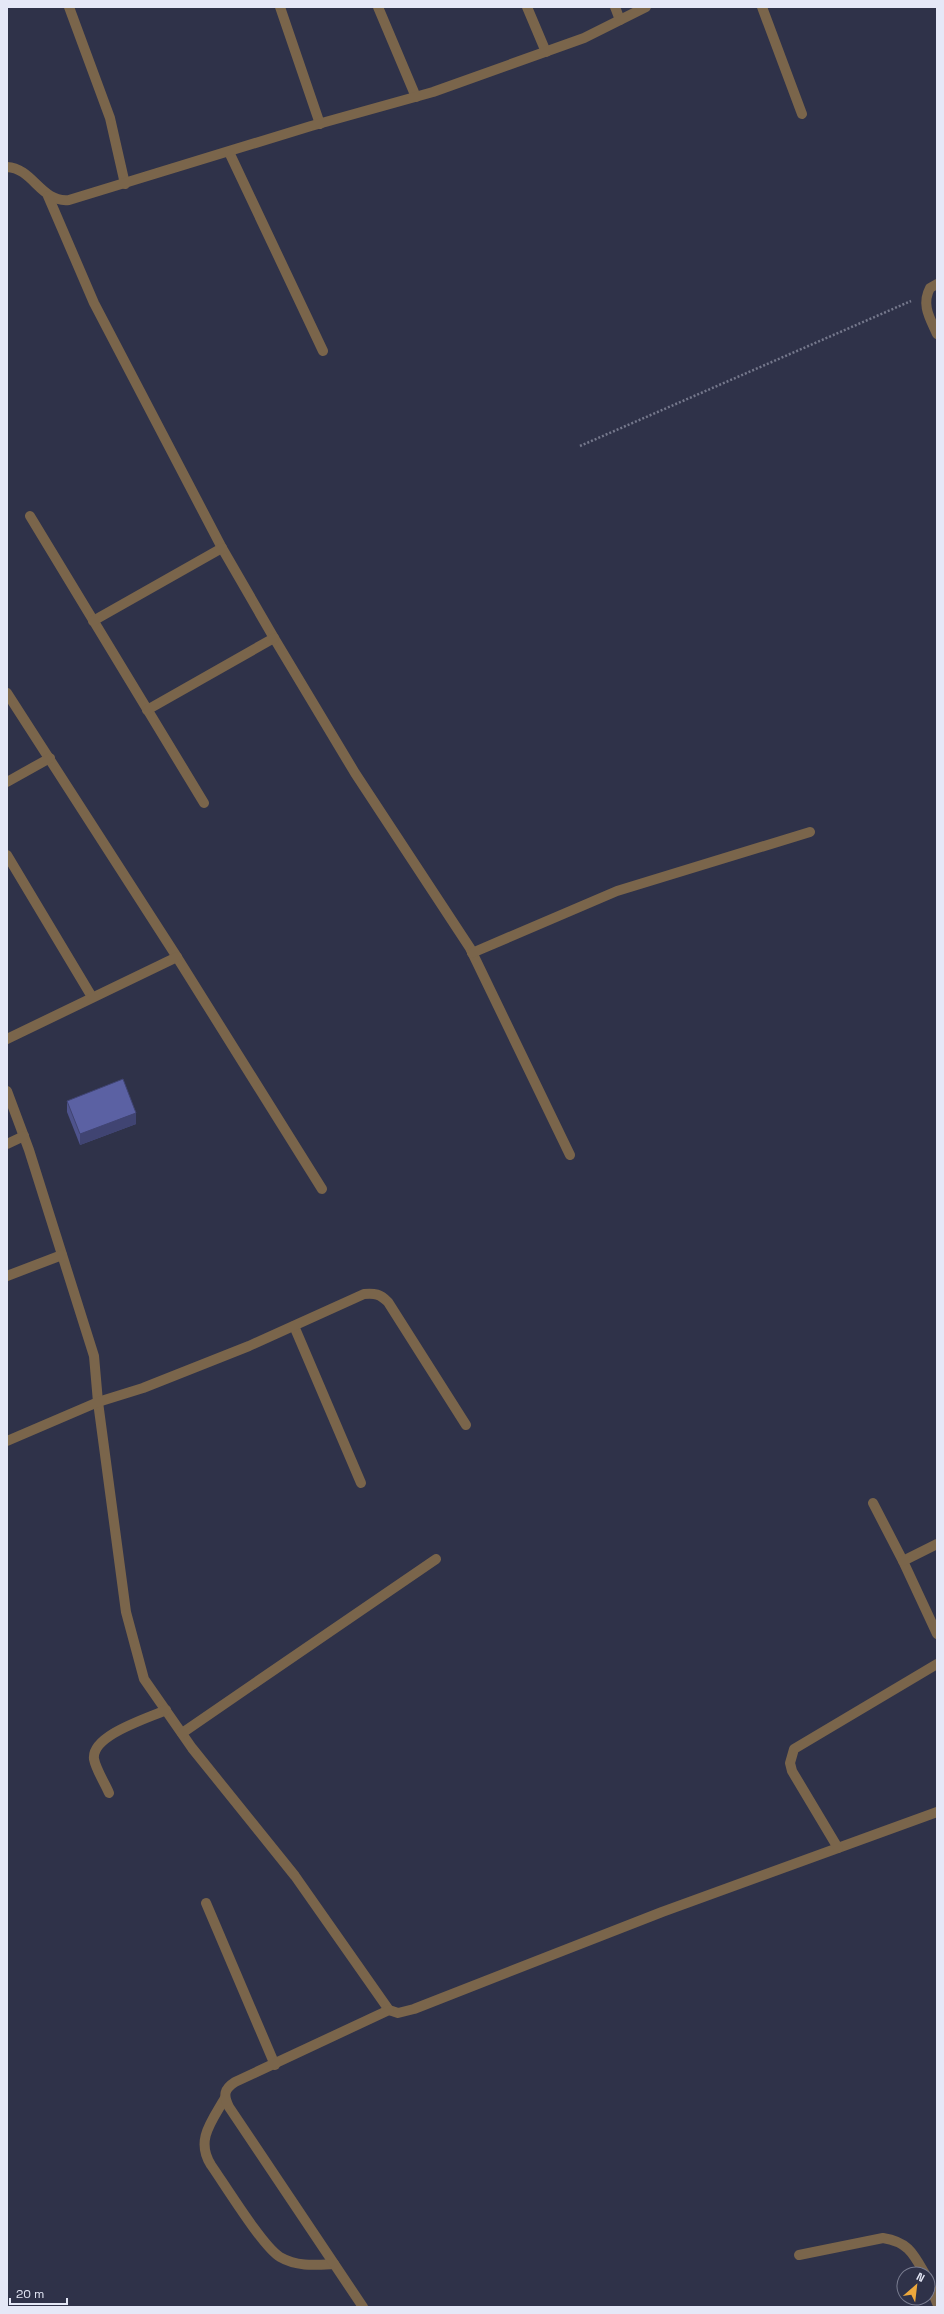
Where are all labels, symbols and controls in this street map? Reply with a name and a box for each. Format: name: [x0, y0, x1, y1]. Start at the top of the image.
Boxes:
north arrow: [896, 2266, 936, 2306]
text: N: [914, 2269, 927, 2285]
scale bar: [10, 2280, 67, 2306]
text: 20 m: [16, 2286, 44, 2302]

